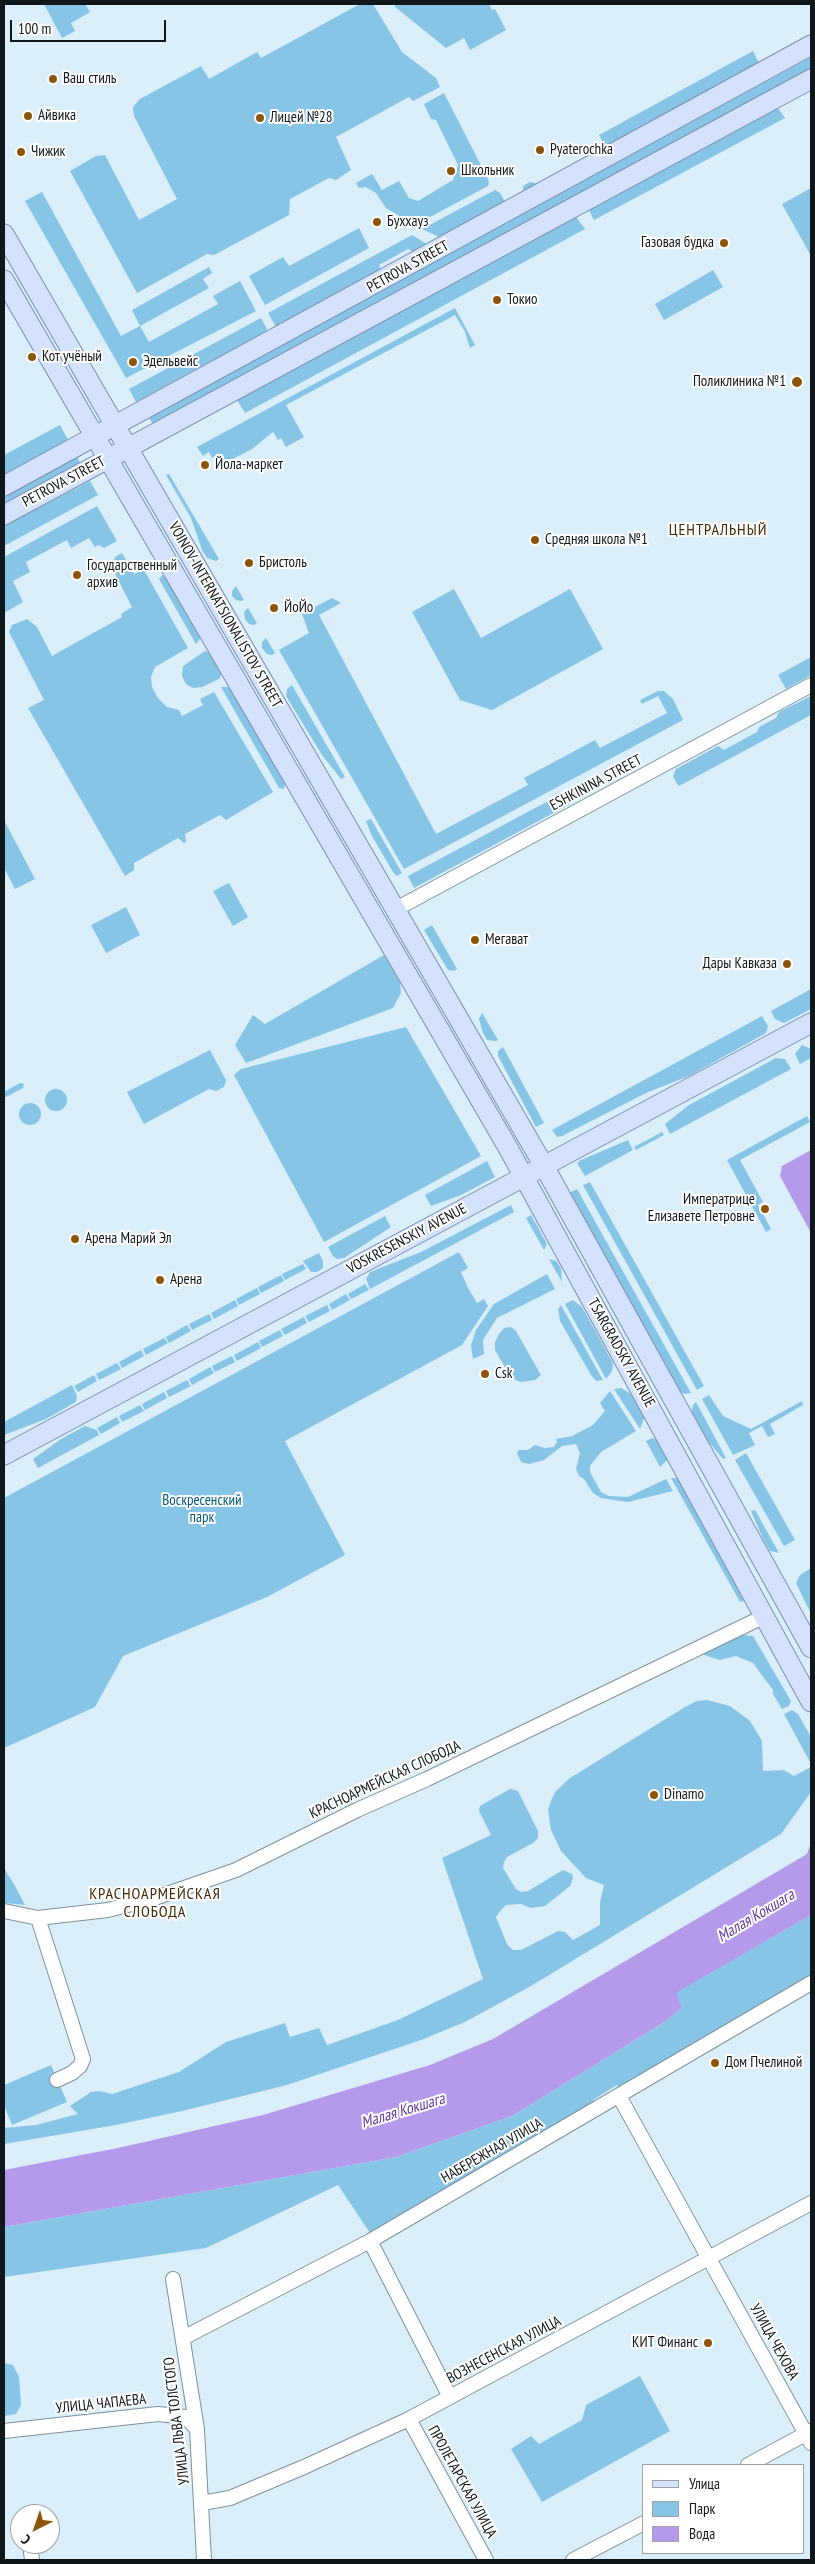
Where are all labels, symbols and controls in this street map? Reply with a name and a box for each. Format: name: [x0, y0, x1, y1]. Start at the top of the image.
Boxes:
scale bar: [12, 10, 169, 42]
text: 100 m: [18, 19, 51, 38]
place label: Ваш стиль: [63, 70, 116, 88]
marker: Ваш стиль: [47, 73, 59, 85]
place label: Айвика: [38, 107, 76, 125]
place label: Лицей №28: [270, 109, 333, 127]
marker: Айвика: [22, 110, 34, 122]
marker: Лицей №28: [254, 112, 266, 124]
place label: Pyaterochka: [550, 141, 613, 159]
place label: Чижик: [31, 143, 65, 161]
marker: Pyaterochka: [534, 144, 546, 156]
marker: Чижик: [15, 146, 27, 158]
place label: Школьник: [461, 162, 514, 180]
marker: Школьник: [445, 165, 457, 177]
place label: Буххауз: [387, 213, 428, 231]
marker: Буххауз: [371, 216, 383, 228]
place label: Газовая будка: [641, 234, 714, 252]
street label: PETROVA STREET: [364, 237, 452, 297]
marker: Газовая будка: [718, 237, 730, 249]
place label: Токио: [507, 291, 538, 309]
marker: Токио: [491, 294, 503, 306]
place label: Кот учёный: [42, 348, 102, 366]
marker: Кот учёный: [26, 351, 38, 363]
place label: Эдельвейс: [143, 353, 198, 371]
marker: Эдельвейс: [127, 356, 139, 368]
place label: Поликлиника №1: [693, 373, 786, 391]
marker: Поликлиника №1: [790, 375, 804, 389]
street label: PETROVA STREET: [20, 453, 108, 511]
place label: Йола-маркет: [215, 456, 283, 474]
marker: Йола-маркет: [199, 459, 211, 471]
street label: VOINOV-INTERNATSIONALISTOV STREET: [164, 519, 286, 711]
district label: ЦЕНТРАЛЬНЫЙ: [667, 520, 769, 540]
place label: Средняя школа №1: [545, 531, 648, 549]
marker: Средняя школа №1: [529, 534, 541, 546]
place label: Бристоль: [259, 554, 307, 572]
place label: Государственный архив: [87, 557, 177, 592]
marker: Бристоль: [243, 557, 255, 569]
marker: Государственный архив: [71, 569, 83, 581]
place label: ЙоЙо: [284, 599, 313, 617]
marker: ЙоЙо: [268, 602, 280, 614]
street label: ESHKININA STREET: [547, 751, 645, 815]
place label: Мегават: [485, 931, 528, 949]
marker: Мегават: [469, 934, 481, 946]
place label: Дары Кавказа: [703, 955, 777, 973]
marker: Дары Кавказа: [781, 958, 793, 970]
place label: Императрице Елизавете Петровне: [648, 1191, 755, 1226]
street label: VOSKRESENSKIY AVENUE: [344, 1200, 470, 1278]
marker: Императрице Елизавете Петровне: [759, 1203, 771, 1215]
place label: Арена Марий Эл: [85, 1230, 172, 1248]
marker: Арена Марий Эл: [69, 1233, 81, 1245]
place label: Арена: [170, 1271, 202, 1289]
marker: Арена: [154, 1274, 166, 1286]
street label: TSARGRADSKY AVENUE: [584, 1295, 658, 1411]
place label: Csk: [495, 1365, 513, 1383]
marker: Csk: [479, 1368, 491, 1380]
park label: Воскресенский парк: [162, 1492, 242, 1527]
street label: КРАСНОАРМЕЙСКАЯ СЛОБОДА: [307, 1737, 463, 1823]
place label: Dinamo: [664, 1786, 704, 1804]
marker: Dinamo: [648, 1789, 660, 1801]
district label: КРАСНОАРМЕЙСКАЯ СЛОБОДА: [87, 1884, 223, 1922]
water label: Малая Кокшага: [714, 1886, 798, 1946]
place label: Дом Пчелиной: [725, 2054, 802, 2072]
marker: Дом Пчелиной: [709, 2057, 721, 2069]
water label: Малая Кокшага: [359, 2089, 447, 2133]
street label: НАБЕРЕЖНАЯ УЛИЦА: [438, 2115, 546, 2187]
street label: УЛИЦА ЧЕХОВА: [746, 2301, 802, 2383]
street label: ВОЗНЕСЕНСКАЯ УЛИЦА: [444, 2312, 564, 2388]
place label: КИТ Финанс: [632, 2334, 698, 2352]
marker: КИТ Финанс: [702, 2337, 714, 2349]
street label: УЛИЦА ЛЬВА ТОЛСТОГО: [160, 2356, 194, 2486]
street label: УЛИЦА ЧАПАЕВА: [55, 2390, 147, 2418]
street label: ПРОЛЕТАРСКАЯ УЛИЦА: [424, 2423, 500, 2541]
legend: [642, 2464, 805, 2554]
text: Улица: [689, 2474, 720, 2493]
text: Парк: [689, 2499, 715, 2518]
north arrow: [10, 2504, 60, 2554]
text: Вода: [689, 2524, 715, 2543]
text: С: [17, 2531, 34, 2548]

